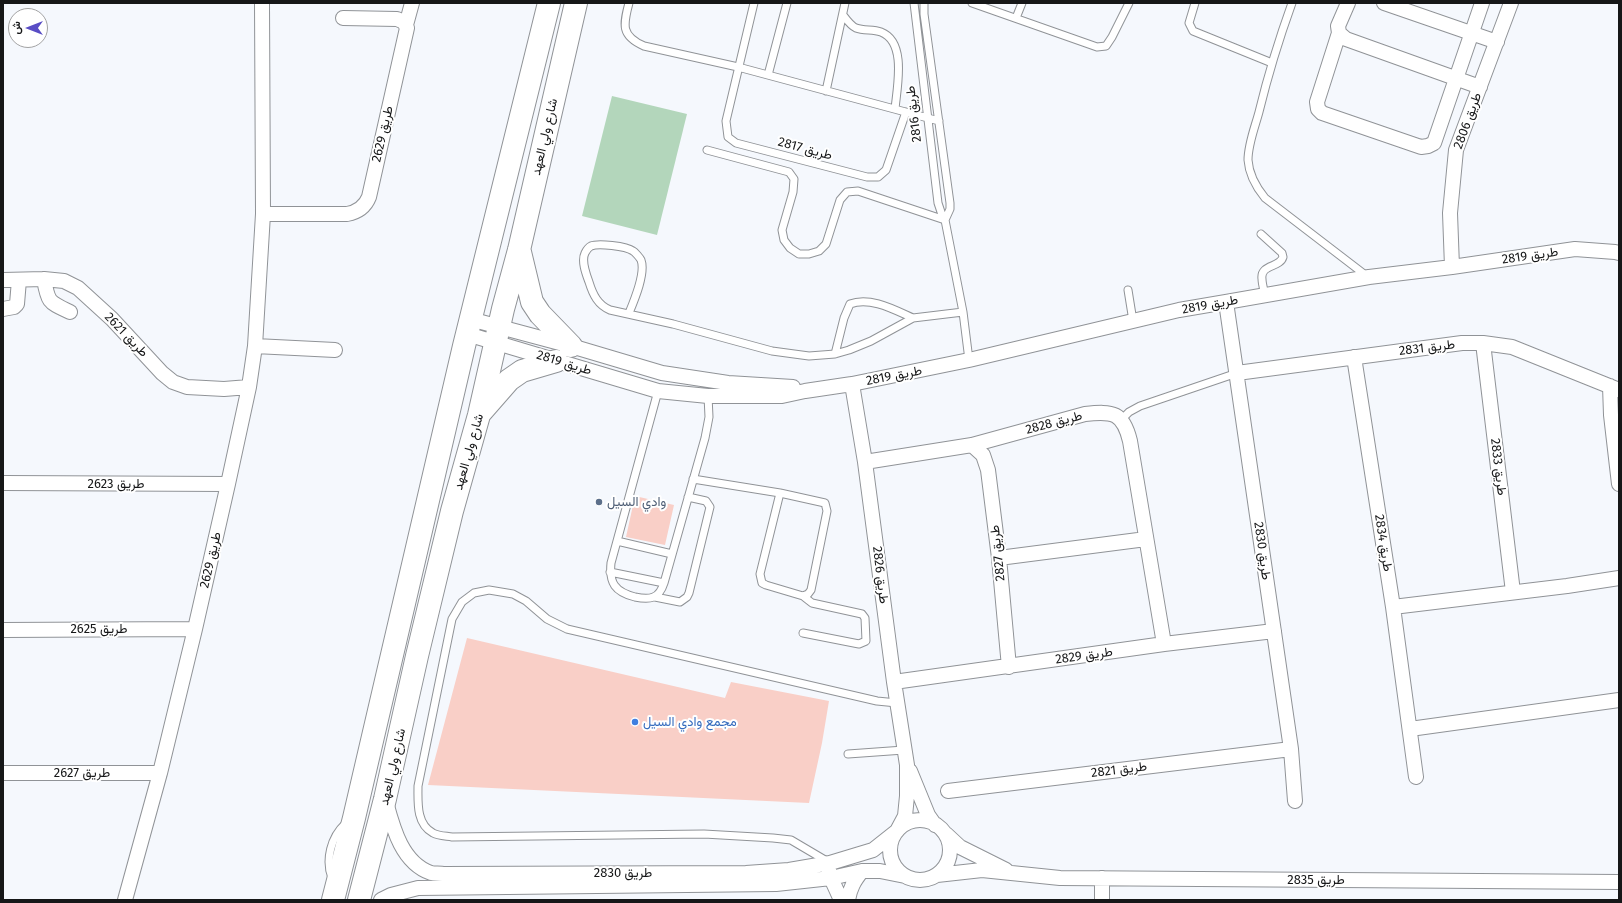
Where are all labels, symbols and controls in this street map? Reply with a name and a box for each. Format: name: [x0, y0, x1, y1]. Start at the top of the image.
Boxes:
north arrow: [8, 8, 48, 48]
text: ش: [10, 21, 23, 35]
street label: طريق 2816: [903, 85, 925, 143]
street label: طريق 2806: [1451, 91, 1485, 151]
street label: شارع ولي العهد: [529, 97, 561, 177]
street label: طريق 2629: [369, 104, 397, 164]
street label: طريق 2817: [776, 134, 834, 164]
street label: طريق 2819: [1501, 244, 1559, 268]
street label: طريق 2819: [1181, 292, 1239, 318]
street label: طريق 2621: [101, 309, 151, 361]
street label: طريق 2831: [1398, 337, 1456, 359]
street label: طريق 2819: [535, 347, 593, 379]
street label: طريق 2819: [865, 363, 923, 389]
street label: طريق 2828: [1024, 408, 1084, 438]
street label: شارع ولي العهد: [451, 412, 487, 492]
street label: طريق 2833: [1487, 437, 1509, 497]
street label: طريق 2623: [87, 476, 145, 492]
place label: وادي السيل: [607, 494, 666, 510]
marker: وادي السيل: [594, 497, 604, 507]
street label: طريق 2834: [1371, 513, 1395, 573]
street label: طريق 2830: [1250, 521, 1274, 581]
street label: طريق 2827: [987, 524, 1009, 582]
street label: طريق 2629: [197, 530, 225, 590]
street label: طريق 2826: [869, 545, 891, 605]
street label: طريق 2625: [70, 621, 128, 637]
street label: طريق 2829: [1054, 644, 1114, 668]
place label: مجمع وادي السيل: [643, 714, 737, 730]
marker: مجمع وادي السيل: [630, 717, 640, 727]
street label: شارع ولي العهد: [377, 727, 409, 807]
street label: طريق 2821: [1090, 759, 1148, 781]
street label: طريق 2627: [54, 765, 110, 781]
street label: طريق 2830: [594, 865, 652, 881]
street label: طريق 2835: [1287, 872, 1345, 888]

